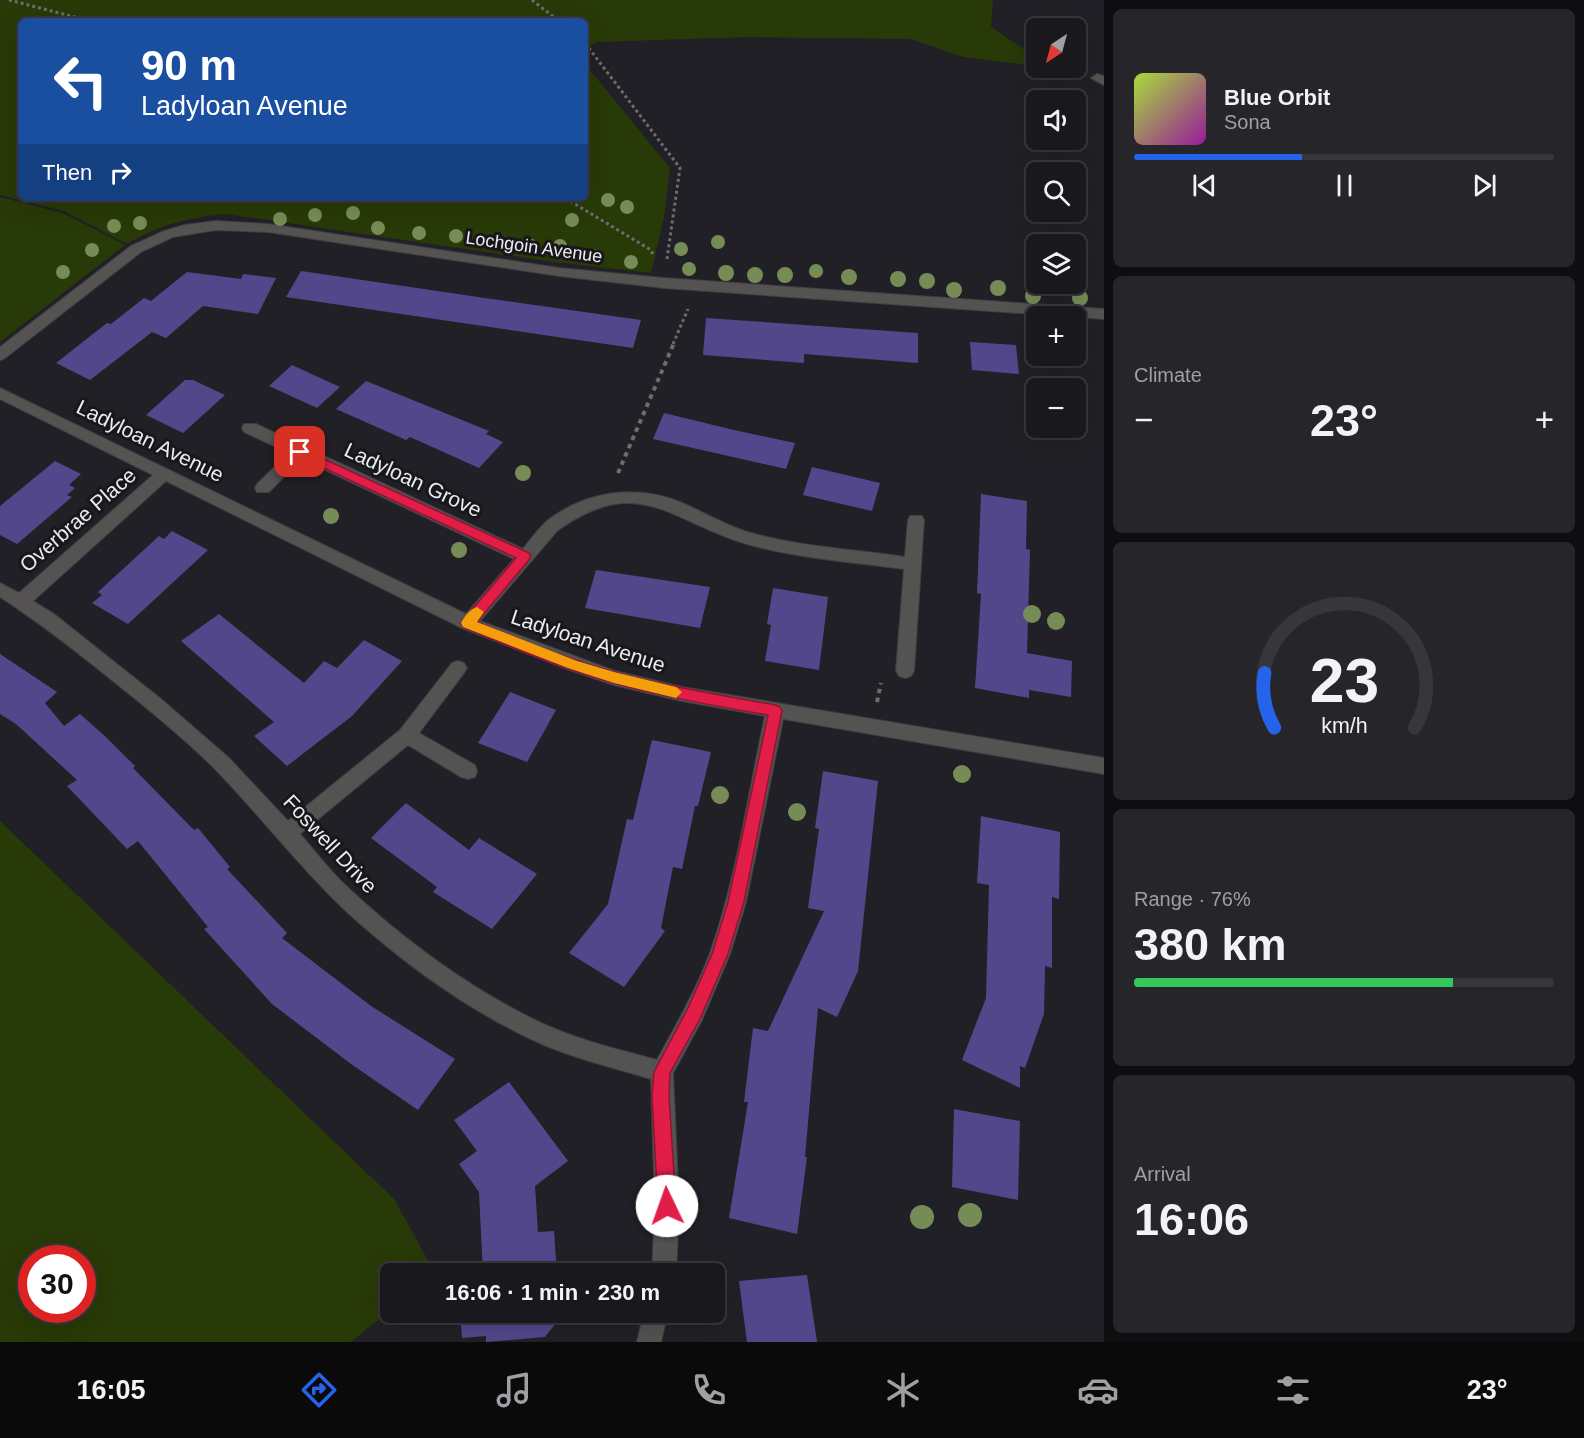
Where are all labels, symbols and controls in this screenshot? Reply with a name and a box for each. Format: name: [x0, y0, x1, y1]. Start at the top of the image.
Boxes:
north arrow: [1026, 18, 1086, 78]
map controls: [1026, 18, 1086, 438]
icon: left: [42, 42, 120, 120]
text: 90 m: [141, 42, 237, 89]
text: Blue Orbit: [1224, 85, 1330, 110]
button: sound: [1026, 90, 1086, 150]
text: Ladyloan Avenue: [141, 91, 348, 121]
text: Sona: [1224, 111, 1271, 133]
icon: right: [104, 156, 137, 189]
text: Then: [42, 160, 92, 185]
button: search: [1026, 162, 1086, 222]
icon: previous: [1188, 169, 1221, 202]
icon: pause: [1328, 169, 1361, 202]
icon: next: [1468, 169, 1501, 202]
street label: Lochgoin Avenue: [464, 228, 604, 266]
button: layers: [1026, 234, 1086, 294]
button: +: [1026, 306, 1086, 366]
text: Climate: [1134, 364, 1202, 386]
button: −: [1026, 378, 1086, 438]
street label: Ladyloan Avenue: [73, 395, 228, 486]
text: 23°: [1310, 395, 1378, 446]
text: −: [1134, 401, 1153, 438]
text: +: [1535, 401, 1554, 438]
pin: [274, 426, 325, 477]
icon: arrive: [283, 435, 316, 468]
street label: Ladyloan Grove: [341, 438, 485, 521]
street label: Overbrae Place: [15, 463, 140, 576]
street label: Ladyloan Avenue: [508, 605, 668, 676]
text: 23: [1309, 646, 1379, 715]
text: km/h: [1321, 714, 1367, 738]
street label: Foswell Drive: [279, 790, 382, 898]
text: Range · 76%: [1134, 888, 1251, 910]
text: 380 km: [1134, 919, 1287, 970]
text: Arrival: [1134, 1163, 1191, 1185]
position arrow: [635, 1174, 699, 1238]
text: 16:06: [1134, 1194, 1249, 1245]
speed limit sign: 30: [18, 1245, 96, 1323]
text: 16:06 · 1 min · 230 m: [445, 1280, 660, 1305]
icon: directions: [298, 1369, 340, 1411]
icon: music: [493, 1369, 535, 1411]
icon: phone: [688, 1369, 730, 1411]
icon: climate: [882, 1369, 924, 1411]
icon: car: [1077, 1369, 1119, 1411]
icon: filters: [1272, 1369, 1314, 1411]
text: 16:05: [76, 1375, 145, 1405]
text: 23°: [1467, 1375, 1508, 1405]

